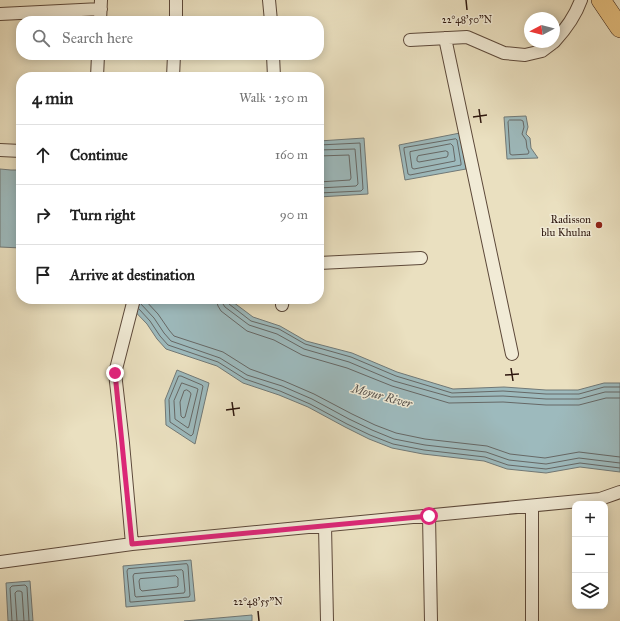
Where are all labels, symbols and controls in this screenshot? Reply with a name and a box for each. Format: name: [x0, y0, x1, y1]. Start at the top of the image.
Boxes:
north arrow: [524, 12, 560, 48]
text: 22°48'50"N: [442, 14, 493, 26]
search box: [16, 16, 324, 60]
icon: search: [30, 27, 52, 49]
text: Search here: [62, 29, 133, 47]
text: 4 min: [32, 88, 73, 109]
text: Walk · 250 m: [239, 90, 308, 106]
icon: ahead: [32, 144, 54, 166]
text: Continue: [70, 146, 128, 164]
text: 160 m: [275, 147, 308, 163]
icon: right: [32, 204, 54, 226]
text: Turn right: [70, 206, 135, 224]
text: 90 m: [280, 207, 308, 223]
place label: Radisson blu Khulna: [541, 213, 591, 239]
marker: Radisson blu Khulna: [594, 220, 604, 230]
icon: arrive: [32, 264, 54, 286]
text: Arrive at destination: [70, 266, 195, 284]
route end: [106, 364, 124, 382]
water label: Moyur River: [349, 381, 415, 411]
map controls: [572, 501, 608, 609]
button: +: [572, 501, 608, 537]
route start: [420, 507, 438, 525]
button: −: [572, 537, 608, 573]
button: layers: [572, 573, 608, 609]
text: 22°48'55"N: [233, 596, 283, 608]

